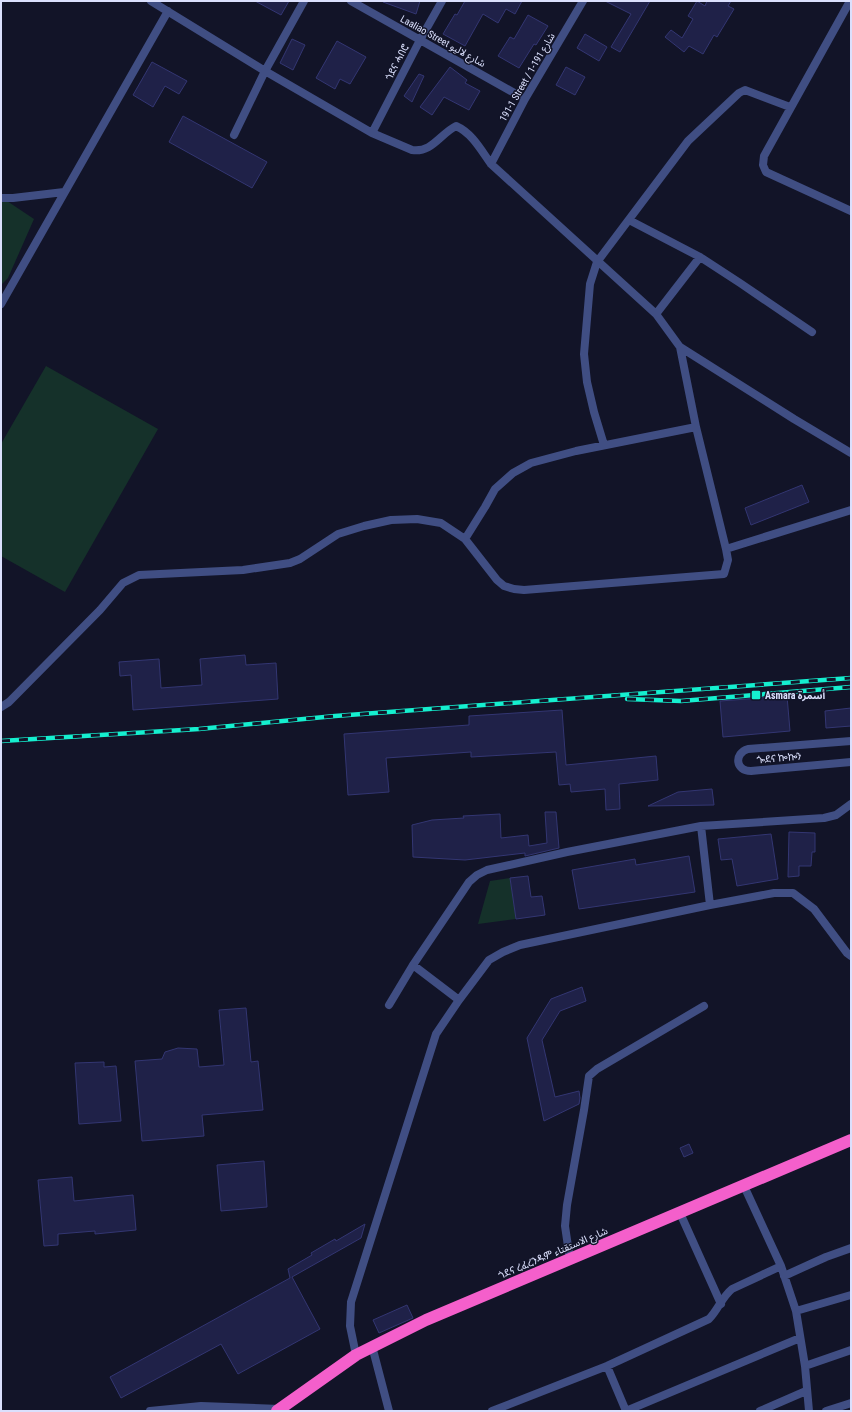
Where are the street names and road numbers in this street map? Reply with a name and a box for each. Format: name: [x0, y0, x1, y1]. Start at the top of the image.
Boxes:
street label: Laaliao Street شارع لاليو: [398, 13, 488, 71]
street label: 191-1 Street / شارع 191-1: [497, 31, 559, 124]
street label: ጎደና ሓበሮ: [383, 42, 411, 82]
street label: ጐደና ኰኰን: [756, 751, 802, 765]
street label: ጎደና ረፈረንዱም شارع الاستقتاء: [497, 1225, 610, 1283]

